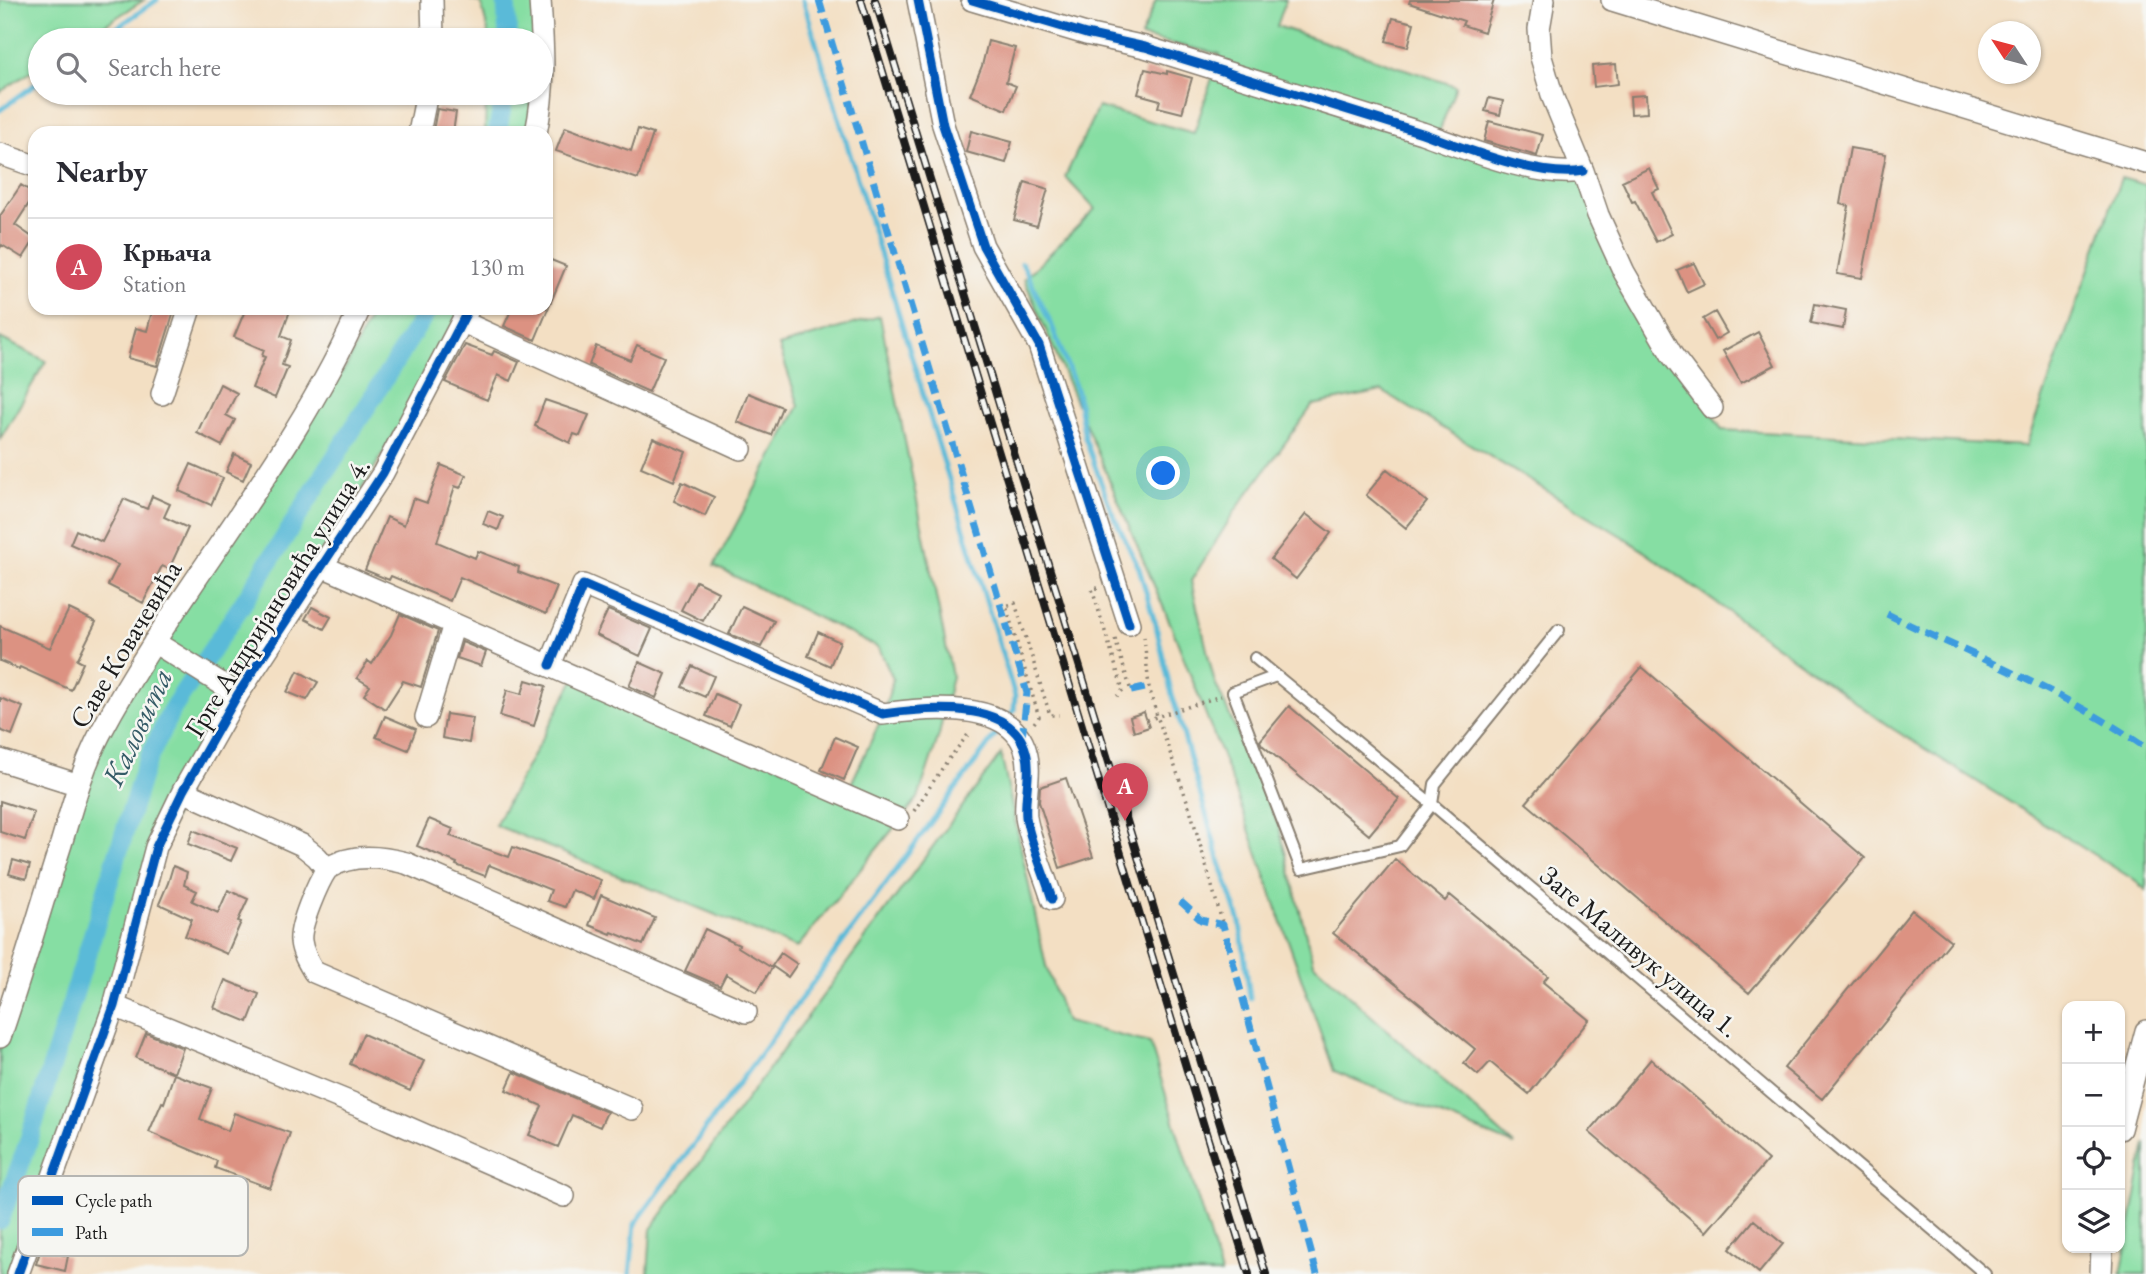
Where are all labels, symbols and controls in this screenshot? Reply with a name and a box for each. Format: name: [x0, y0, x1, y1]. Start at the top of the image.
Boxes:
north arrow: [1978, 21, 2041, 84]
search box: [28, 28, 553, 105]
icon: search: [52, 48, 90, 86]
text: Search here: [108, 50, 221, 84]
text: Nearby: [56, 152, 148, 191]
text: Крњача: [123, 235, 211, 269]
text: A: [71, 252, 87, 282]
text: 130 m: [469, 252, 525, 282]
text: Station: [123, 269, 186, 299]
street label: Грге Андријановића улица 4.: [176, 450, 378, 744]
your location: [1146, 456, 1180, 490]
street label: Саве Ковачевића: [61, 553, 190, 735]
water label: Каловита: [92, 662, 181, 793]
pin: A: [1102, 763, 1148, 821]
street label: Заге Маливук улица 1.: [1533, 857, 1747, 1045]
map controls: [2062, 1001, 2125, 1253]
button: +: [2062, 1001, 2125, 1064]
button: −: [2062, 1064, 2125, 1127]
button: locate: [2062, 1127, 2125, 1190]
legend: [18, 1176, 248, 1256]
text: Cycle path: [75, 1188, 153, 1213]
button: layers: [2062, 1190, 2125, 1253]
text: Path: [75, 1220, 108, 1245]

